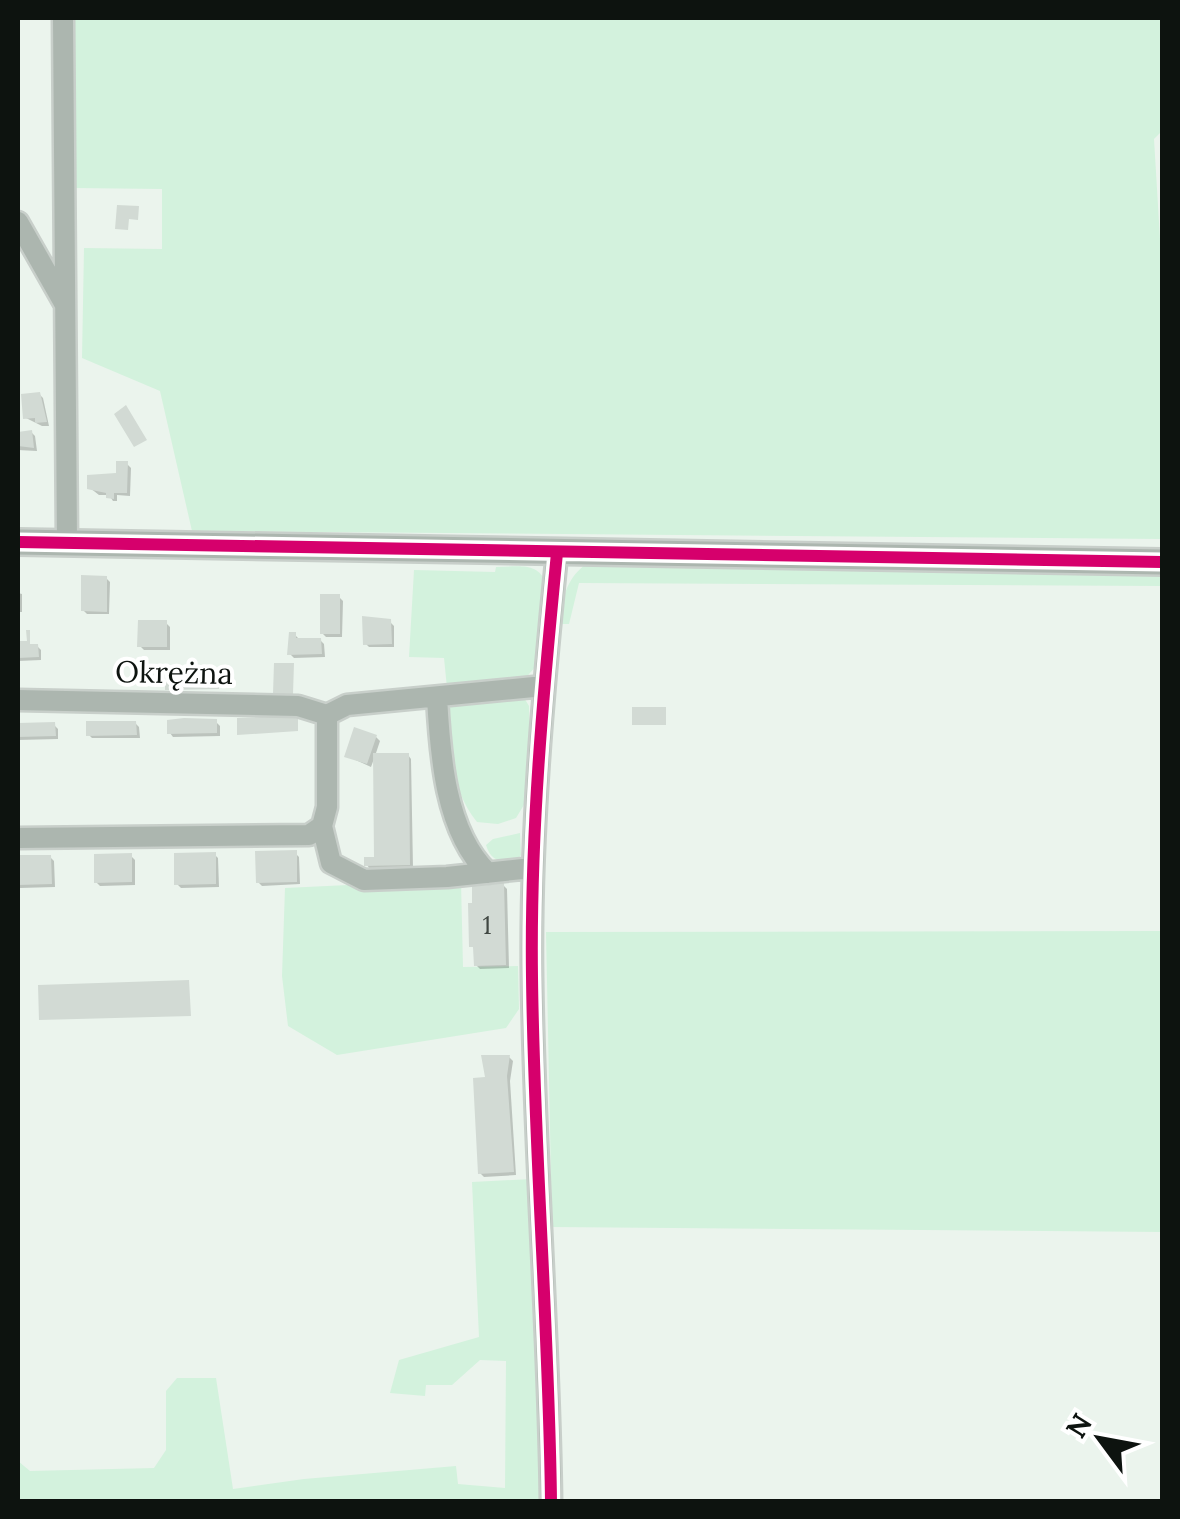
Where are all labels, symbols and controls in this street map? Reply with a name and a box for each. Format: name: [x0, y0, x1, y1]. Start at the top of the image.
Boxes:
street label: Okrężna: [115, 652, 233, 692]
house number: 1: [482, 909, 492, 941]
north arrow: [1050, 1389, 1150, 1489]
text: N: [1058, 1407, 1100, 1444]

